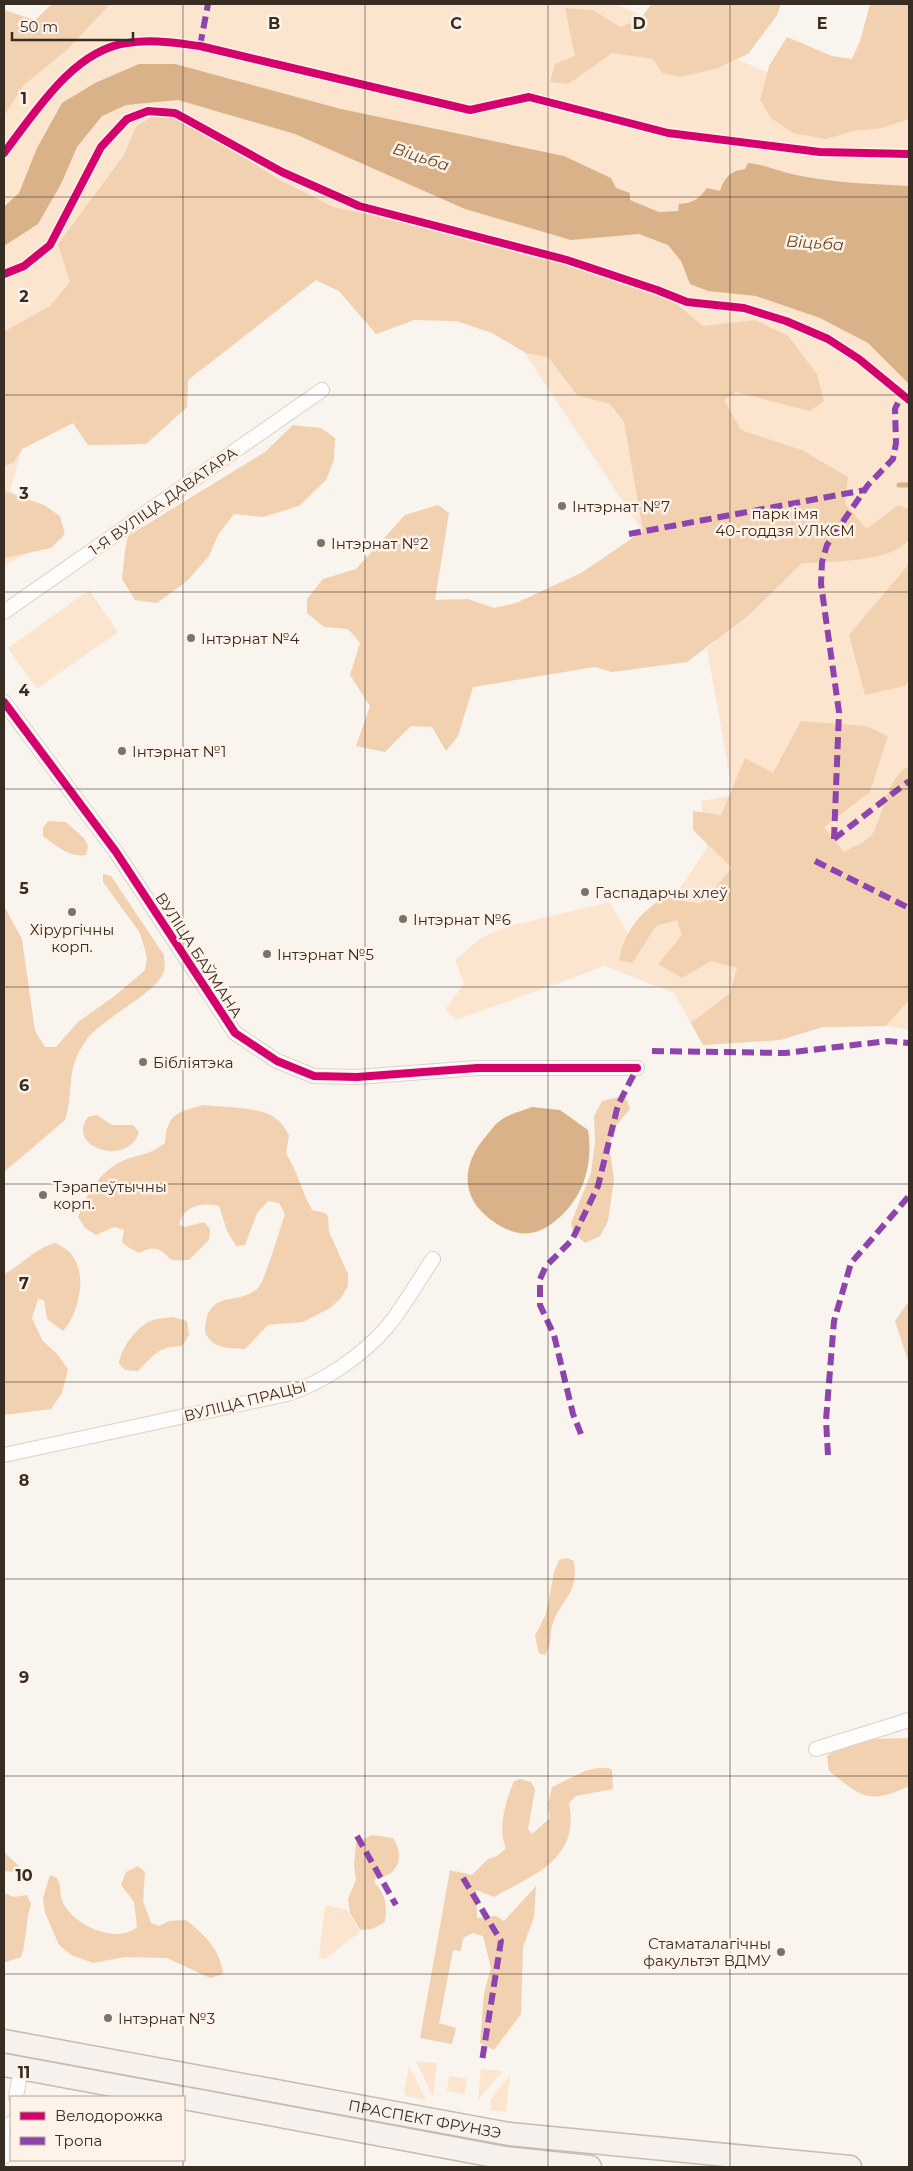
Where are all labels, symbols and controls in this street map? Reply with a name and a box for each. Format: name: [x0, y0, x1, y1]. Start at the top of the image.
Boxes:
scale bar: [12, 10, 134, 42]
text: B: [268, 14, 280, 33]
text: C: [450, 14, 462, 33]
text: D: [632, 14, 646, 33]
text: E: [817, 14, 827, 33]
text: 50 m: [20, 17, 58, 36]
text: 1: [21, 89, 27, 108]
water label: Віцьба: [390, 139, 452, 175]
water label: Віцьба: [785, 231, 845, 255]
text: 2: [19, 287, 29, 306]
street label: 1-Я ВУЛІЦА ДАВАТАРА: [85, 443, 241, 559]
text: 3: [18, 484, 29, 503]
place label: Інтэрнат №7: [572, 497, 670, 516]
marker: Інтэрнат №7: [556, 500, 568, 512]
park label: парк імя 40-годдзя УЛКСМ: [715, 504, 855, 540]
place label: Інтэрнат №2: [331, 534, 428, 553]
marker: Інтэрнат №2: [315, 537, 327, 549]
place label: Інтэрнат №4: [201, 629, 299, 648]
marker: Інтэрнат №4: [185, 632, 197, 644]
text: 4: [18, 681, 30, 700]
place label: Інтэрнат №1: [132, 742, 226, 761]
marker: Інтэрнат №1: [116, 745, 128, 757]
text: 5: [19, 879, 29, 898]
place label: Гаспадарчы хлеў: [595, 883, 728, 902]
marker: Гаспадарчы хлеў: [579, 886, 591, 898]
street label: ВУЛІЦА БАЎМАНА: [151, 889, 247, 1021]
marker: Хірургічны корп.: [66, 906, 78, 918]
place label: Інтэрнат №6: [413, 910, 511, 929]
marker: Інтэрнат №6: [397, 913, 409, 925]
place label: Хірургічны корп.: [30, 920, 114, 956]
place label: Інтэрнат №5: [277, 945, 374, 964]
marker: Інтэрнат №5: [261, 948, 273, 960]
place label: Бібліятэка: [153, 1053, 233, 1072]
marker: Бібліятэка: [137, 1056, 149, 1068]
text: 6: [19, 1076, 29, 1095]
place label: Тэрапеўтычны корп.: [53, 1177, 167, 1213]
marker: Тэрапеўтычны корп.: [37, 1189, 49, 1201]
text: 7: [19, 1274, 29, 1293]
street label: ВУЛІЦА ПРАЦЫ: [182, 1377, 308, 1425]
text: 8: [19, 1471, 29, 1490]
text: 9: [19, 1668, 29, 1687]
text: 10: [15, 1866, 33, 1885]
place label: Стаматалагічны факультэт ВДМУ: [643, 1934, 772, 1970]
marker: Стаматалагічны факультэт ВДМУ: [775, 1946, 787, 1958]
place label: Інтэрнат №3: [118, 2009, 215, 2028]
marker: Інтэрнат №3: [102, 2012, 114, 2024]
text: 11: [18, 2063, 30, 2082]
street label: ПРАСПЕКТ ФРУНЗЭ: [347, 2095, 503, 2142]
legend: [10, 2096, 185, 2161]
text: Велодорожка: [55, 2106, 163, 2125]
text: Тропа: [55, 2131, 102, 2150]

